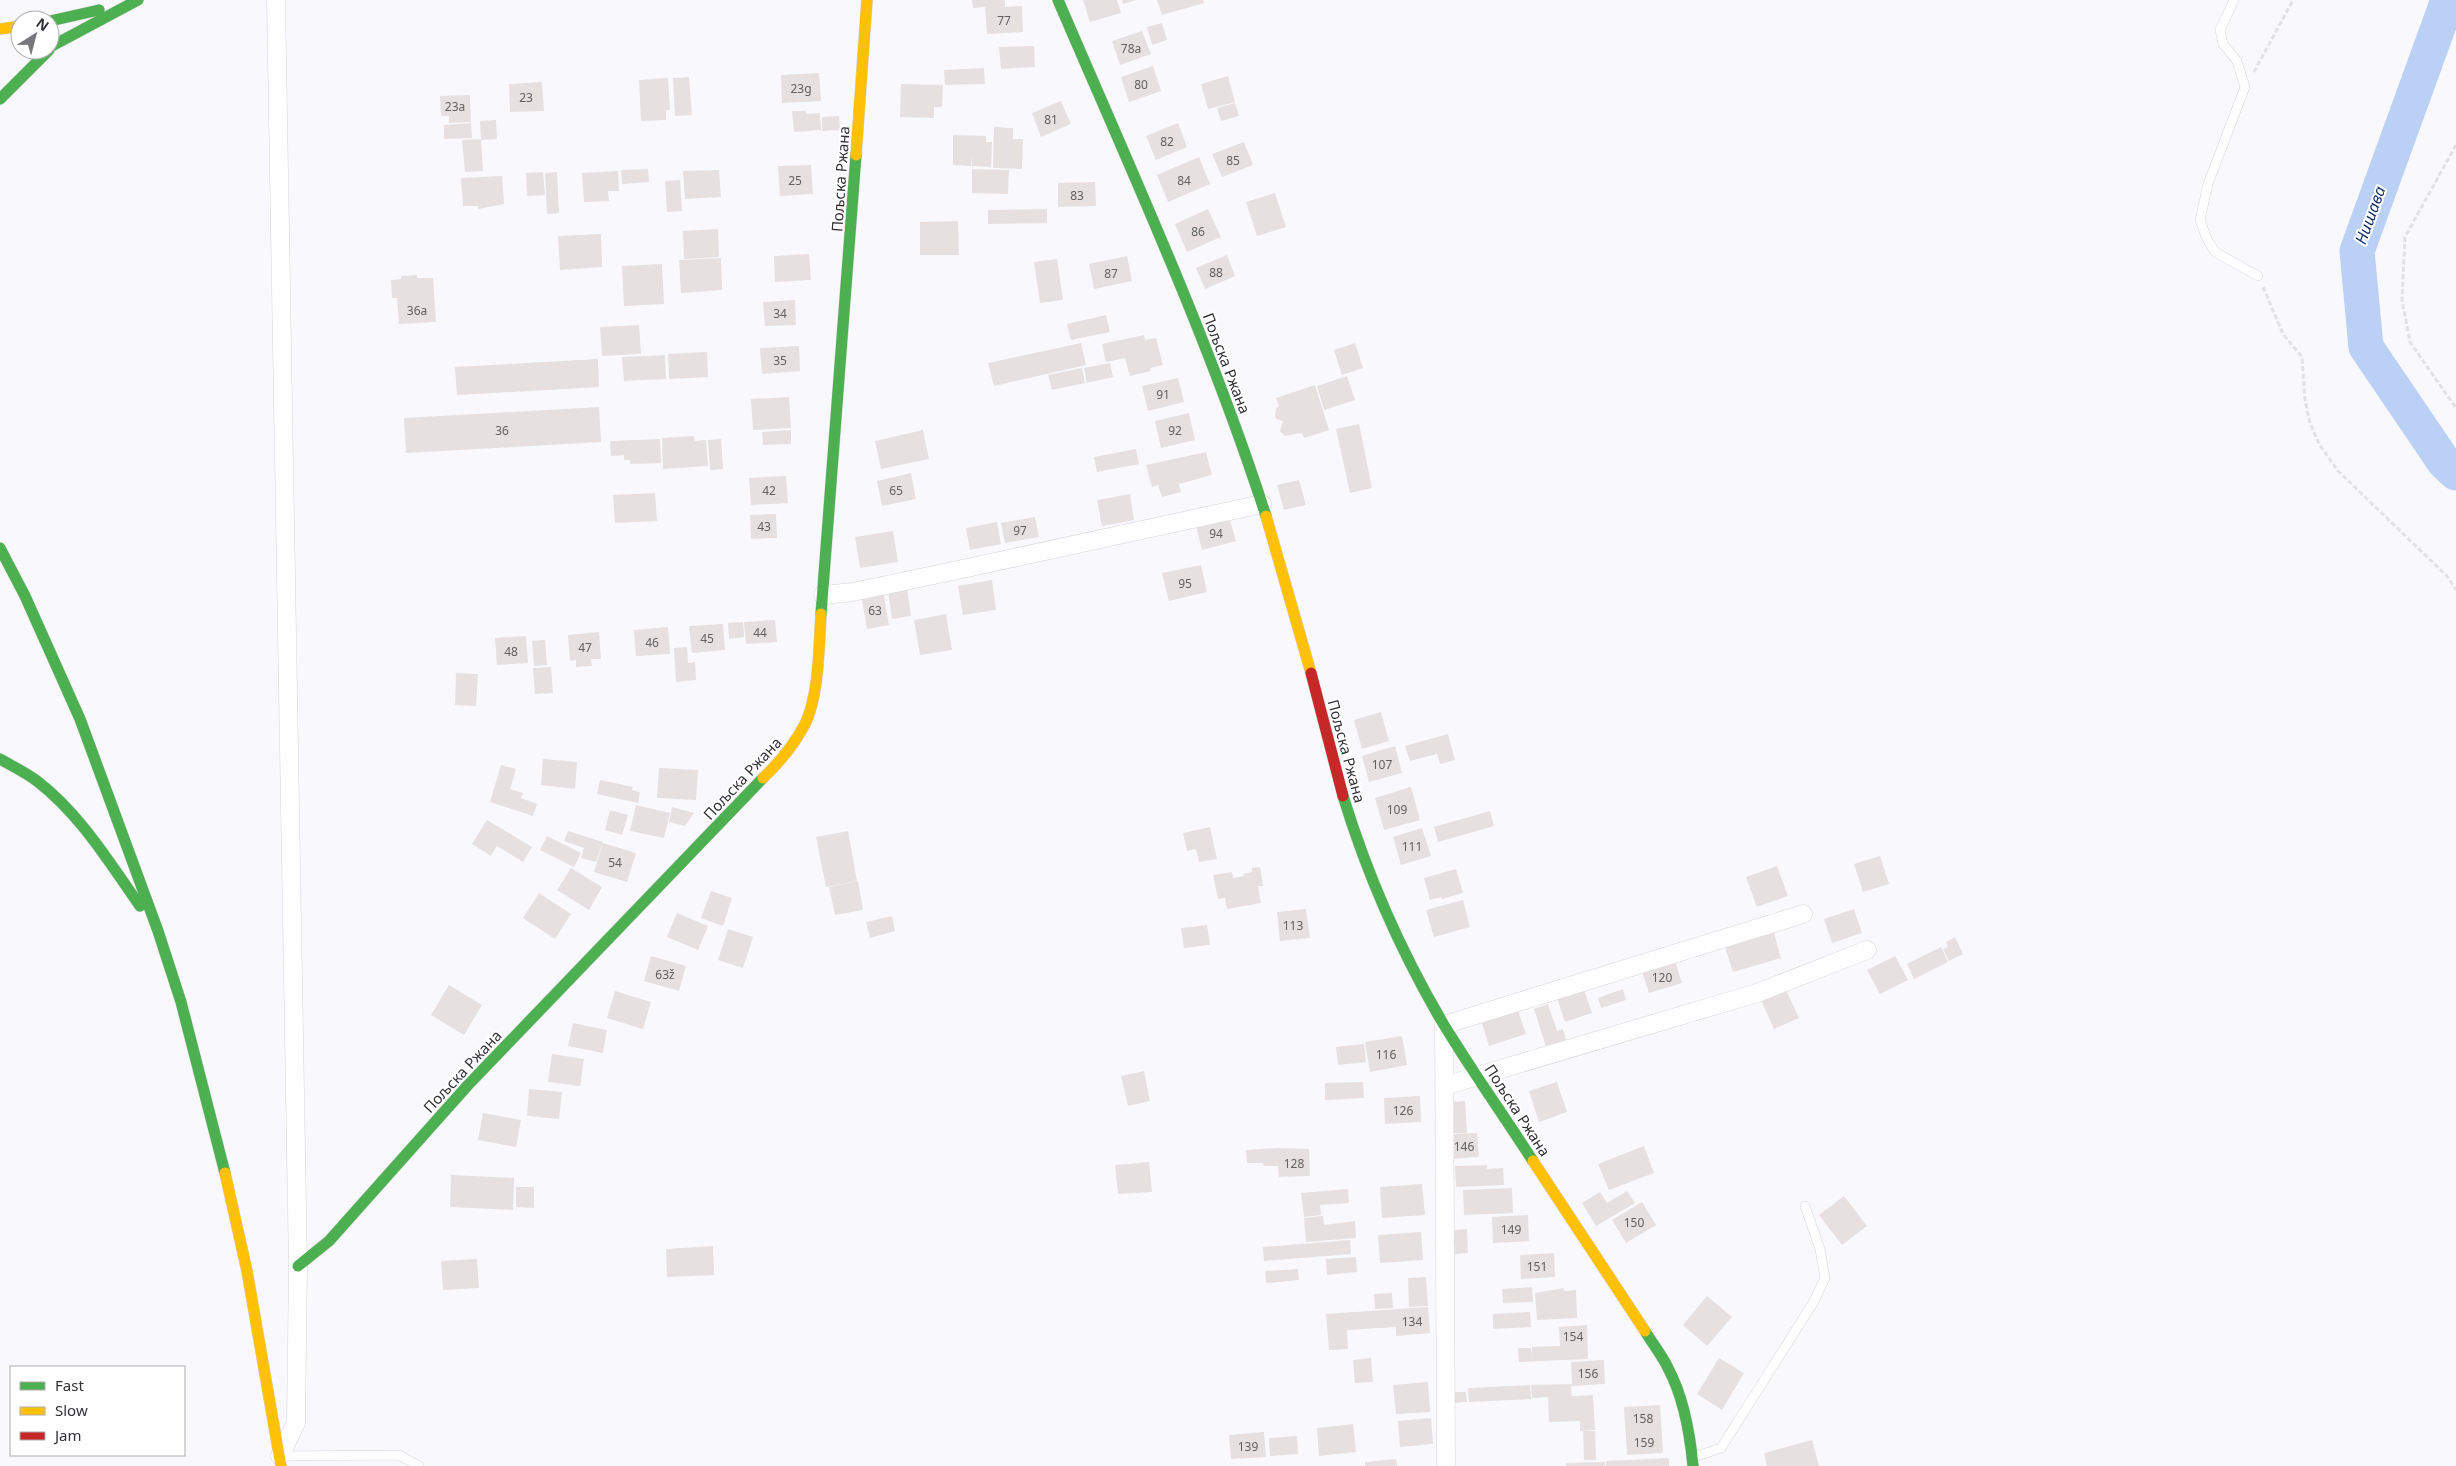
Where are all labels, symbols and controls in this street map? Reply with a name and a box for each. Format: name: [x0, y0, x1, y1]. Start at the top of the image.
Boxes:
north arrow: [10, 10, 60, 60]
house number: 77: [997, 12, 1011, 29]
text: N: [33, 13, 53, 35]
house number: 78a: [1121, 40, 1141, 57]
house number: 80: [1134, 76, 1148, 93]
house number: 23g: [790, 80, 812, 97]
house number: 23: [519, 89, 533, 106]
house number: 23a: [445, 98, 465, 115]
house number: 81: [1044, 111, 1058, 128]
street label: Пољска Ржана: [826, 125, 854, 233]
house number: 82: [1160, 133, 1174, 150]
house number: 85: [1226, 152, 1240, 169]
house number: 25: [788, 172, 802, 189]
house number: 84: [1177, 172, 1191, 189]
water label: Нишава: [2349, 183, 2391, 247]
house number: 83: [1070, 187, 1084, 204]
house number: 86: [1191, 223, 1205, 240]
house number: 88: [1209, 264, 1223, 281]
house number: 87: [1104, 265, 1118, 282]
house number: 36a: [407, 302, 427, 319]
house number: 34: [773, 305, 787, 322]
street label: Пољска Ржана: [1199, 310, 1255, 416]
house number: 35: [773, 352, 787, 369]
house number: 91: [1156, 386, 1170, 403]
house number: 36: [495, 422, 509, 439]
house number: 92: [1168, 422, 1182, 439]
house number: 42: [762, 482, 776, 499]
house number: 65: [889, 482, 903, 499]
house number: 43: [757, 518, 771, 535]
house number: 97: [1013, 522, 1027, 539]
house number: 94: [1209, 525, 1223, 542]
house number: 95: [1178, 575, 1192, 592]
house number: 63: [868, 602, 882, 619]
house number: 44: [753, 624, 767, 641]
house number: 45: [700, 630, 714, 647]
house number: 46: [645, 634, 659, 651]
house number: 47: [578, 639, 592, 656]
house number: 48: [504, 643, 518, 660]
street label: Пољска Ржана: [1324, 697, 1370, 805]
street label: Пољска Ржана: [698, 732, 786, 824]
house number: 107: [1372, 756, 1392, 773]
house number: 109: [1387, 801, 1407, 818]
house number: 111: [1402, 838, 1422, 855]
house number: 54: [608, 854, 622, 871]
house number: 113: [1283, 917, 1303, 934]
house number: 63ž: [655, 966, 675, 983]
house number: 120: [1652, 969, 1672, 986]
street label: Пољска Ржана: [418, 1025, 506, 1117]
house number: 116: [1376, 1046, 1396, 1063]
street label: Пољска Ржана: [1481, 1060, 1555, 1160]
house number: 126: [1393, 1102, 1413, 1119]
house number: 146: [1454, 1138, 1474, 1155]
house number: 128: [1284, 1155, 1304, 1172]
house number: 150: [1624, 1214, 1644, 1231]
house number: 149: [1501, 1221, 1521, 1238]
house number: 151: [1527, 1258, 1547, 1275]
house number: 134: [1402, 1313, 1422, 1330]
house number: 154: [1563, 1328, 1583, 1345]
house number: 156: [1578, 1365, 1598, 1382]
legend: [10, 1366, 185, 1456]
text: Fast: [55, 1375, 84, 1395]
text: Slow: [55, 1400, 88, 1420]
house number: 158: [1633, 1410, 1653, 1427]
text: Jam: [53, 1425, 82, 1445]
house number: 159: [1634, 1434, 1654, 1451]
house number: 139: [1238, 1438, 1258, 1455]

